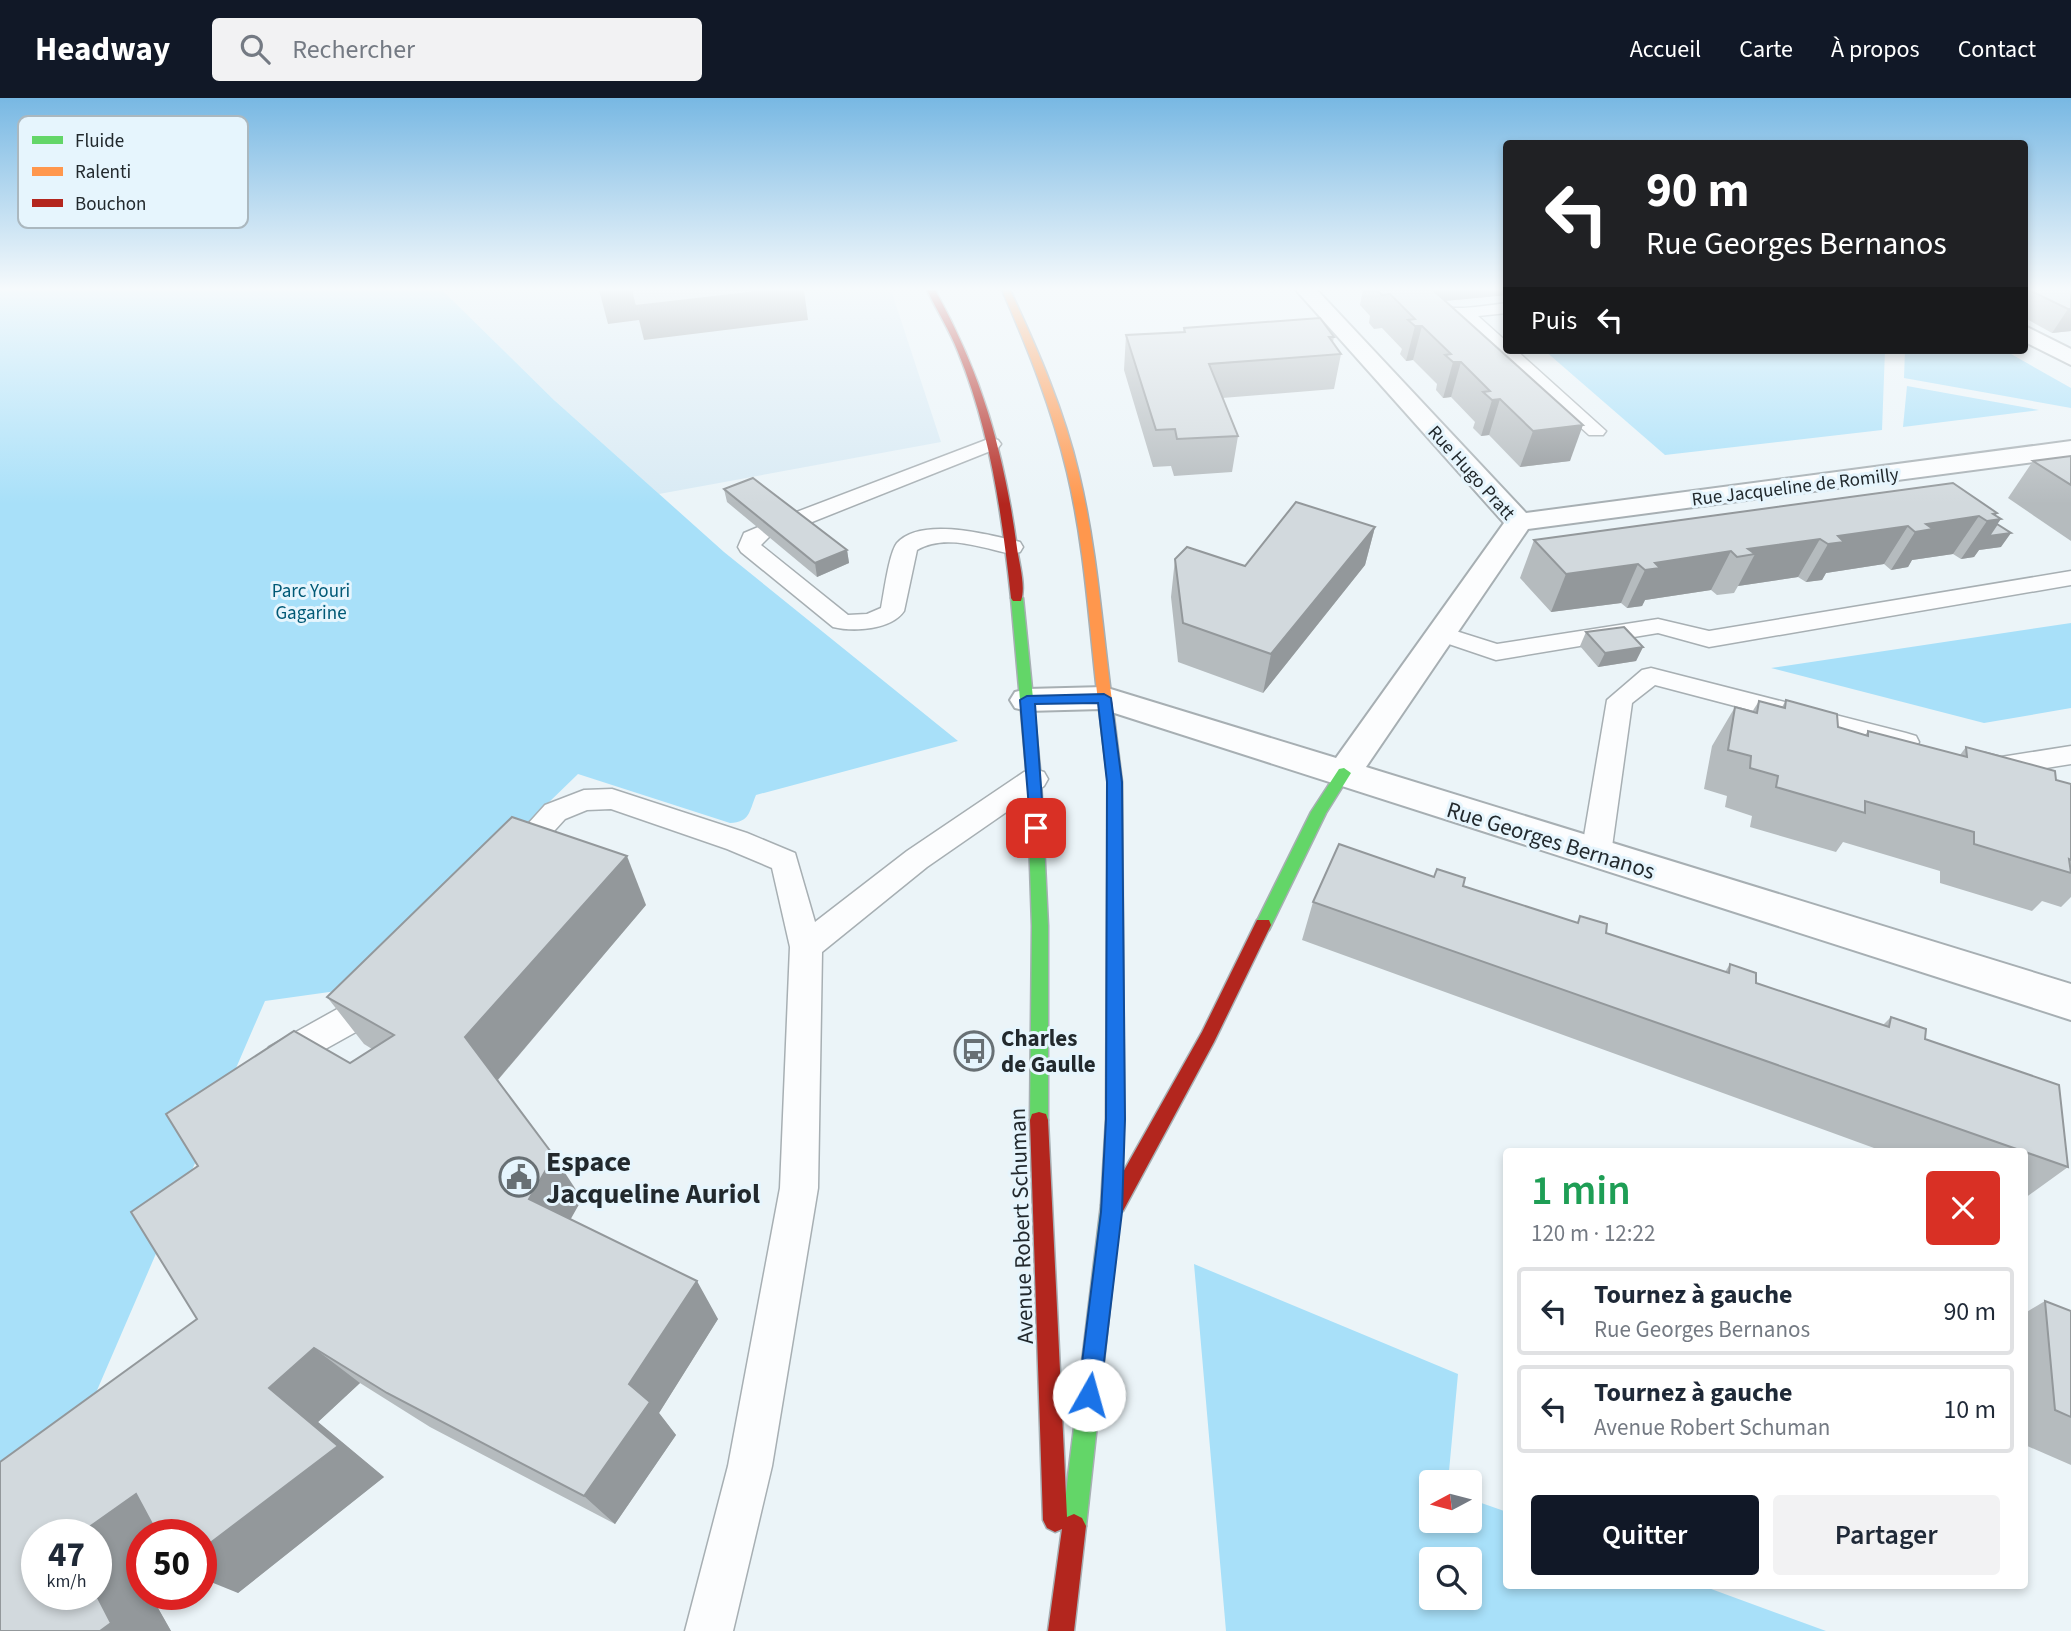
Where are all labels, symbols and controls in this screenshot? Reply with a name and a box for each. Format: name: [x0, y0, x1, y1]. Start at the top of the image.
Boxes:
search box: [212, 18, 702, 81]
text: Headway: [35, 26, 170, 73]
icon: search: [236, 30, 274, 68]
text: Rechercher: [292, 31, 415, 68]
text: Accueil: [1630, 32, 1701, 67]
text: Carte: [1739, 32, 1793, 67]
text: À propos: [1831, 32, 1920, 67]
text: Contact: [1958, 32, 2036, 67]
legend: [18, 116, 248, 228]
text: Fluide: [75, 128, 124, 155]
text: 90 m: [1646, 156, 1750, 226]
text: Ralenti: [75, 159, 131, 186]
icon: left: [1531, 168, 1622, 259]
text: Bouchon: [75, 191, 147, 218]
text: Rue Georges Bernanos: [1646, 221, 1947, 267]
icon: left: [1591, 301, 1629, 339]
text: Puis: [1531, 302, 1577, 339]
street label: Rue Hugo Pratt: [1421, 420, 1521, 527]
street label: Rue Jacqueline de Romilly: [1690, 461, 1900, 514]
park label: Parc Youri Gagarine: [272, 578, 350, 627]
street label: Rue Georges Bernanos: [1443, 793, 1659, 888]
pin: [1006, 798, 1066, 858]
icon: arrive: [1017, 809, 1055, 847]
place label: Charles de Gaulle: [1001, 1022, 1096, 1081]
bus stop icon: Charles de Gaulle: [953, 1030, 995, 1072]
street label: Avenue Robert Schuman: [1001, 1107, 1042, 1345]
place label: Espace Jacqueline Auriol: [546, 1142, 760, 1214]
public building icon: Espace Jacqueline Auriol: [498, 1156, 540, 1198]
text: 1 min: [1531, 1161, 1631, 1221]
button: close: [1926, 1171, 2000, 1245]
text: 120 m · 12:22: [1531, 1217, 1655, 1250]
text: Tournez à gauche: [1594, 1276, 1793, 1313]
icon: left: [1535, 1292, 1573, 1330]
text: 90 m: [1943, 1293, 1996, 1330]
text: Rue Georges Bernanos: [1594, 1313, 1810, 1346]
position arrow: [1052, 1358, 1126, 1432]
text: Tournez à gauche: [1594, 1374, 1793, 1411]
icon: left: [1535, 1390, 1573, 1428]
text: 10 m: [1943, 1391, 1996, 1428]
text: Avenue Robert Schuman: [1594, 1411, 1830, 1444]
north arrow: [1419, 1470, 1482, 1533]
map controls: [1419, 1470, 1482, 1610]
button: Quitter: [1531, 1495, 1759, 1575]
button: Partager: [1773, 1495, 2000, 1575]
speed limit sign: 50: [126, 1519, 217, 1610]
text: 47: [48, 1530, 85, 1580]
button: search: [1419, 1547, 1482, 1610]
text: km/h: [47, 1569, 86, 1594]

